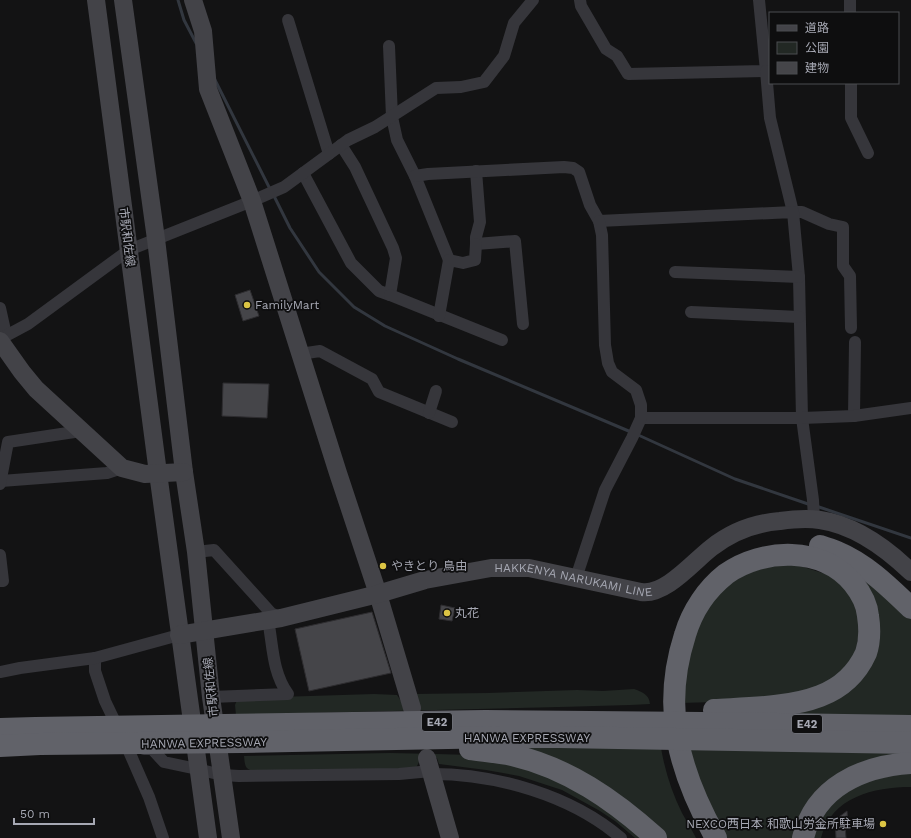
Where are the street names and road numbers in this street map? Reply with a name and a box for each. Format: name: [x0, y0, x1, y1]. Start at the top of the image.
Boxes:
street label: 市駅和佐線: [116, 206, 138, 268]
street label: HAKKENYA NARUKAMI LINE: [494, 561, 654, 600]
street label: 市駅和佐線: [201, 656, 221, 718]
road number: E42: [422, 713, 452, 731]
road number: E42: [792, 715, 822, 733]
street label: HANWA EXPRESSWAY: [464, 731, 590, 745]
street label: HANWA EXPRESSWAY: [141, 735, 267, 751]

